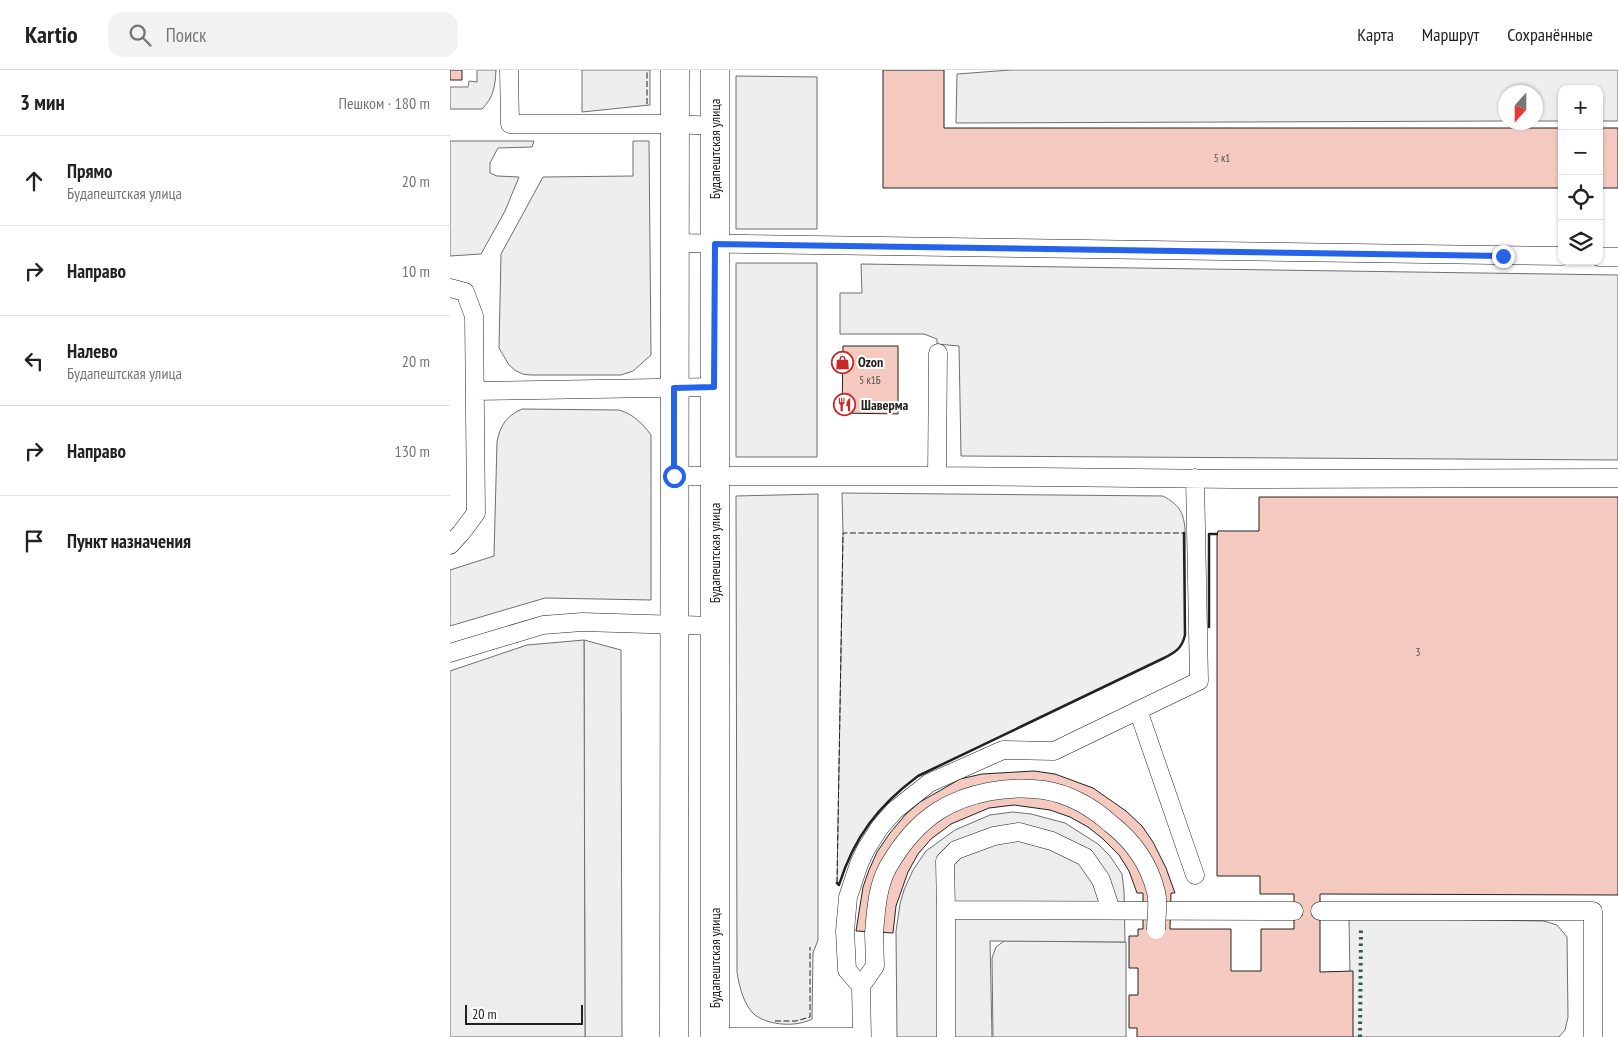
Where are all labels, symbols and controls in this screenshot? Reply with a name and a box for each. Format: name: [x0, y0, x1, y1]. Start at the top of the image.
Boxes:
search box: [108, 12, 458, 57]
text: Kartio: [25, 19, 78, 50]
icon: search: [126, 21, 154, 49]
text: Поиск: [166, 23, 206, 47]
text: Карта: [1357, 23, 1394, 46]
text: Маршрут: [1422, 23, 1479, 46]
text: Сохранённые: [1507, 23, 1593, 46]
north arrow: [1498, 85, 1543, 130]
map controls: [1558, 85, 1603, 265]
button: +: [1558, 85, 1603, 130]
text: 3 мин: [20, 89, 65, 116]
text: Пешком · 180 m: [339, 93, 430, 113]
street label: Будапештская улица: [706, 99, 724, 199]
button: −: [1558, 130, 1603, 175]
house number: 5 к1: [1214, 151, 1230, 165]
text: Прямо: [67, 159, 112, 183]
icon: ahead: [20, 167, 48, 195]
text: 20 m: [402, 171, 430, 191]
button: locate: [1558, 175, 1603, 220]
text: Будапештская улица: [67, 183, 182, 203]
button: layers: [1558, 220, 1603, 265]
route end: [1492, 245, 1515, 268]
icon: right: [20, 257, 48, 285]
text: Направо: [67, 259, 126, 283]
text: 10 m: [402, 261, 430, 281]
text: Налево: [67, 339, 118, 363]
icon: left: [20, 347, 48, 375]
shop icon: Ozon: [830, 350, 854, 374]
text: 20 m: [402, 351, 430, 371]
place label: Ozon: [858, 353, 883, 371]
text: Будапештская улица: [67, 363, 182, 383]
house number: 5 к1Б: [859, 373, 881, 387]
restaurant icon: Шаверма: [833, 393, 857, 417]
place label: Шаверма: [861, 396, 909, 414]
icon: right: [20, 437, 48, 465]
text: Направо: [67, 439, 126, 463]
text: 130 m: [395, 441, 430, 461]
route start: [663, 465, 686, 488]
street label: Будапештская улица: [706, 503, 724, 603]
icon: arrive: [20, 527, 48, 555]
text: Пункт назначения: [67, 529, 191, 553]
house number: 3: [1416, 645, 1421, 659]
street label: Будапештская улица: [706, 908, 724, 1008]
scale bar: [465, 1002, 582, 1025]
text: 20 m: [472, 1005, 497, 1023]

